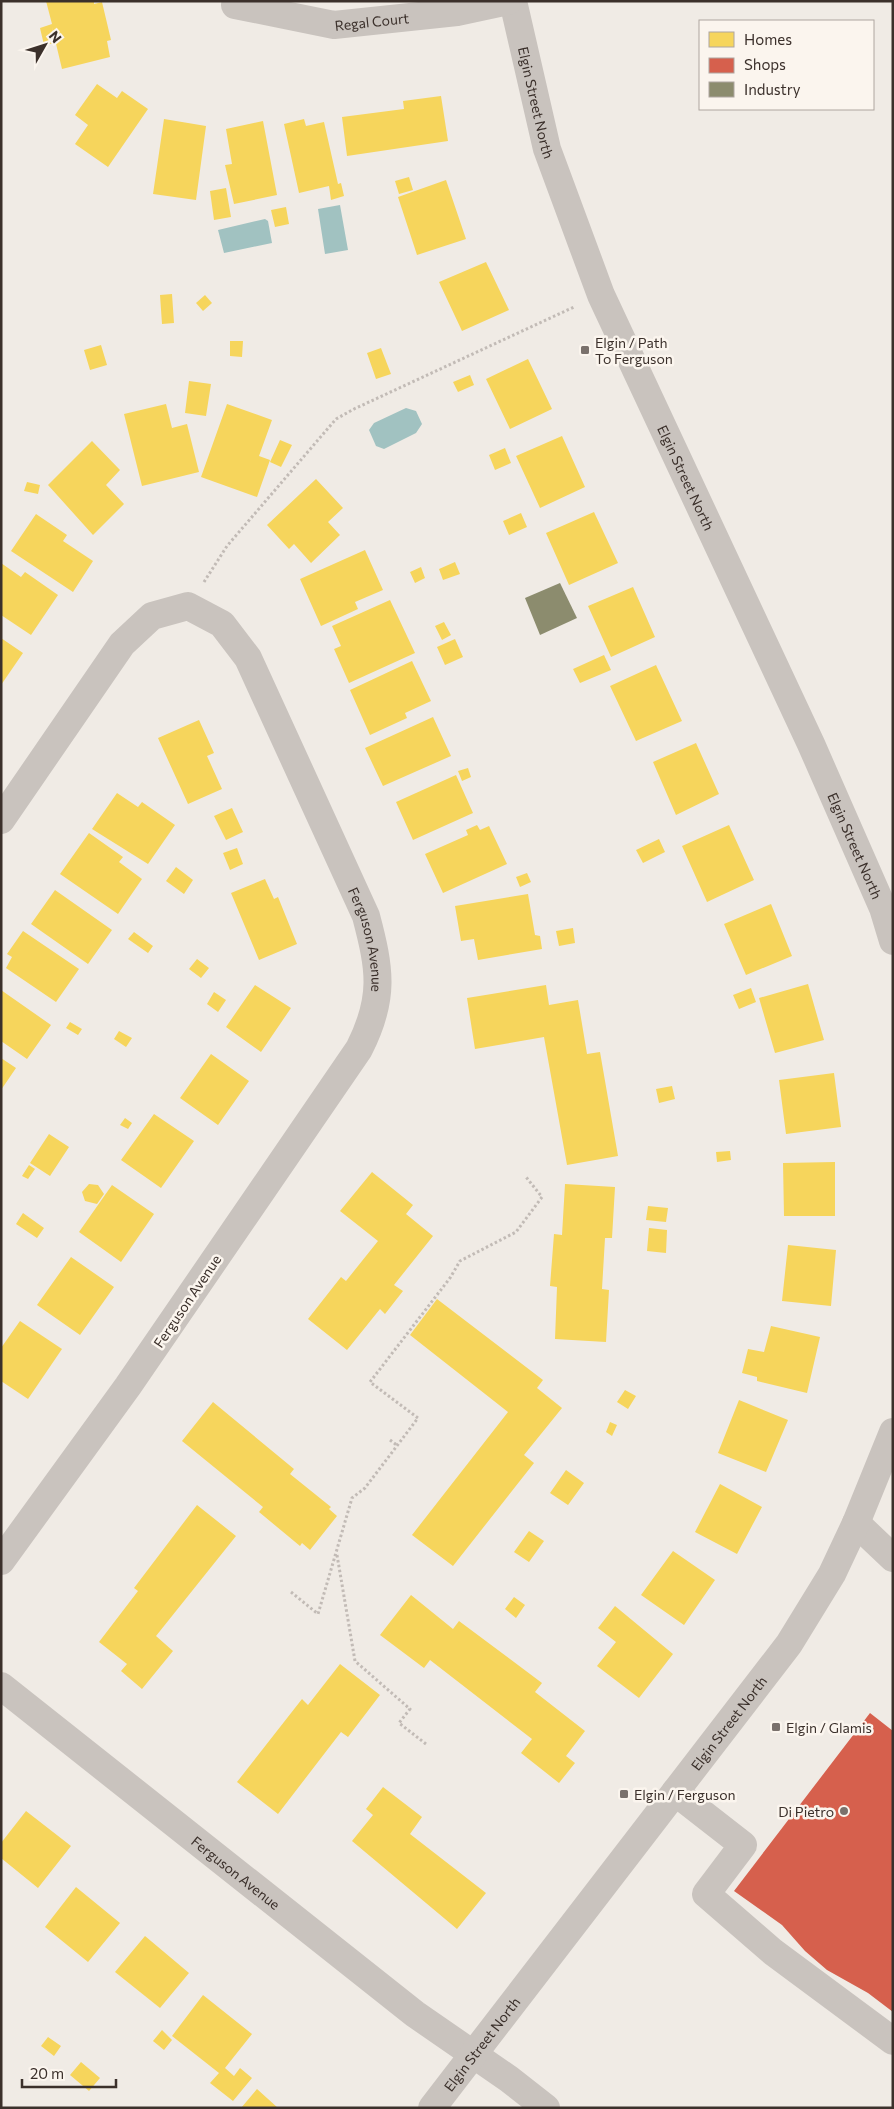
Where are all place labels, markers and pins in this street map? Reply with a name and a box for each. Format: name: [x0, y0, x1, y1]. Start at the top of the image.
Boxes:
place label: Elgin / Path To Ferguson: [595, 334, 673, 367]
marker: Elgin / Path To Ferguson: [579, 344, 591, 356]
place label: Elgin / Glamis: [786, 1719, 872, 1736]
marker: Elgin / Glamis: [770, 1721, 782, 1733]
place label: Elgin / Ferguson: [634, 1786, 736, 1803]
marker: Elgin / Ferguson: [618, 1788, 630, 1800]
place label: Di Pietro: [778, 1803, 834, 1820]
marker: Di Pietro: [838, 1805, 850, 1817]

